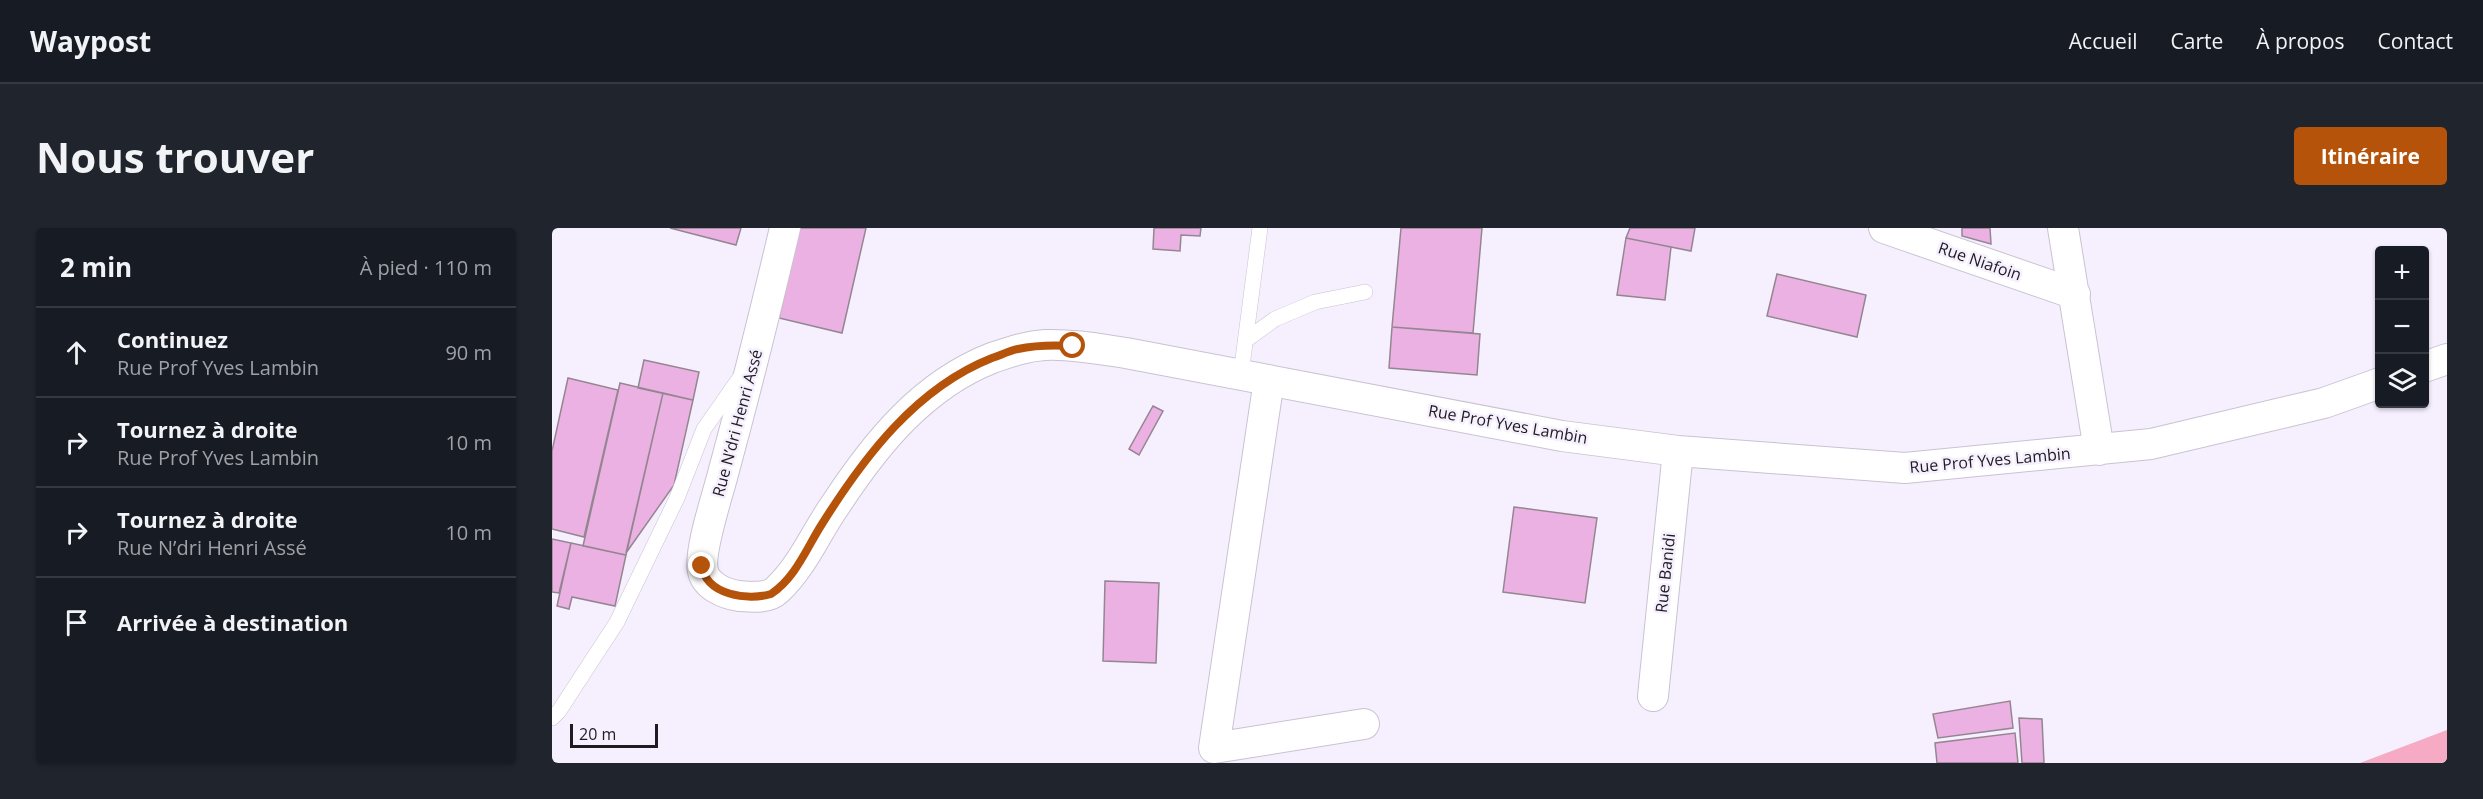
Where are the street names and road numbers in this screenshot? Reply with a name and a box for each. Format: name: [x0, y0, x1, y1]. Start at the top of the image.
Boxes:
street label: Rue Niafoin: [1935, 236, 2025, 286]
street label: Rue N’dri Henri Assé: [707, 347, 767, 499]
street label: Rue Prof Yves Lambin: [1427, 399, 1589, 449]
street label: Rue Prof Yves Lambin: [1909, 442, 2071, 478]
street label: Rue Banidi: [1650, 532, 1680, 614]

